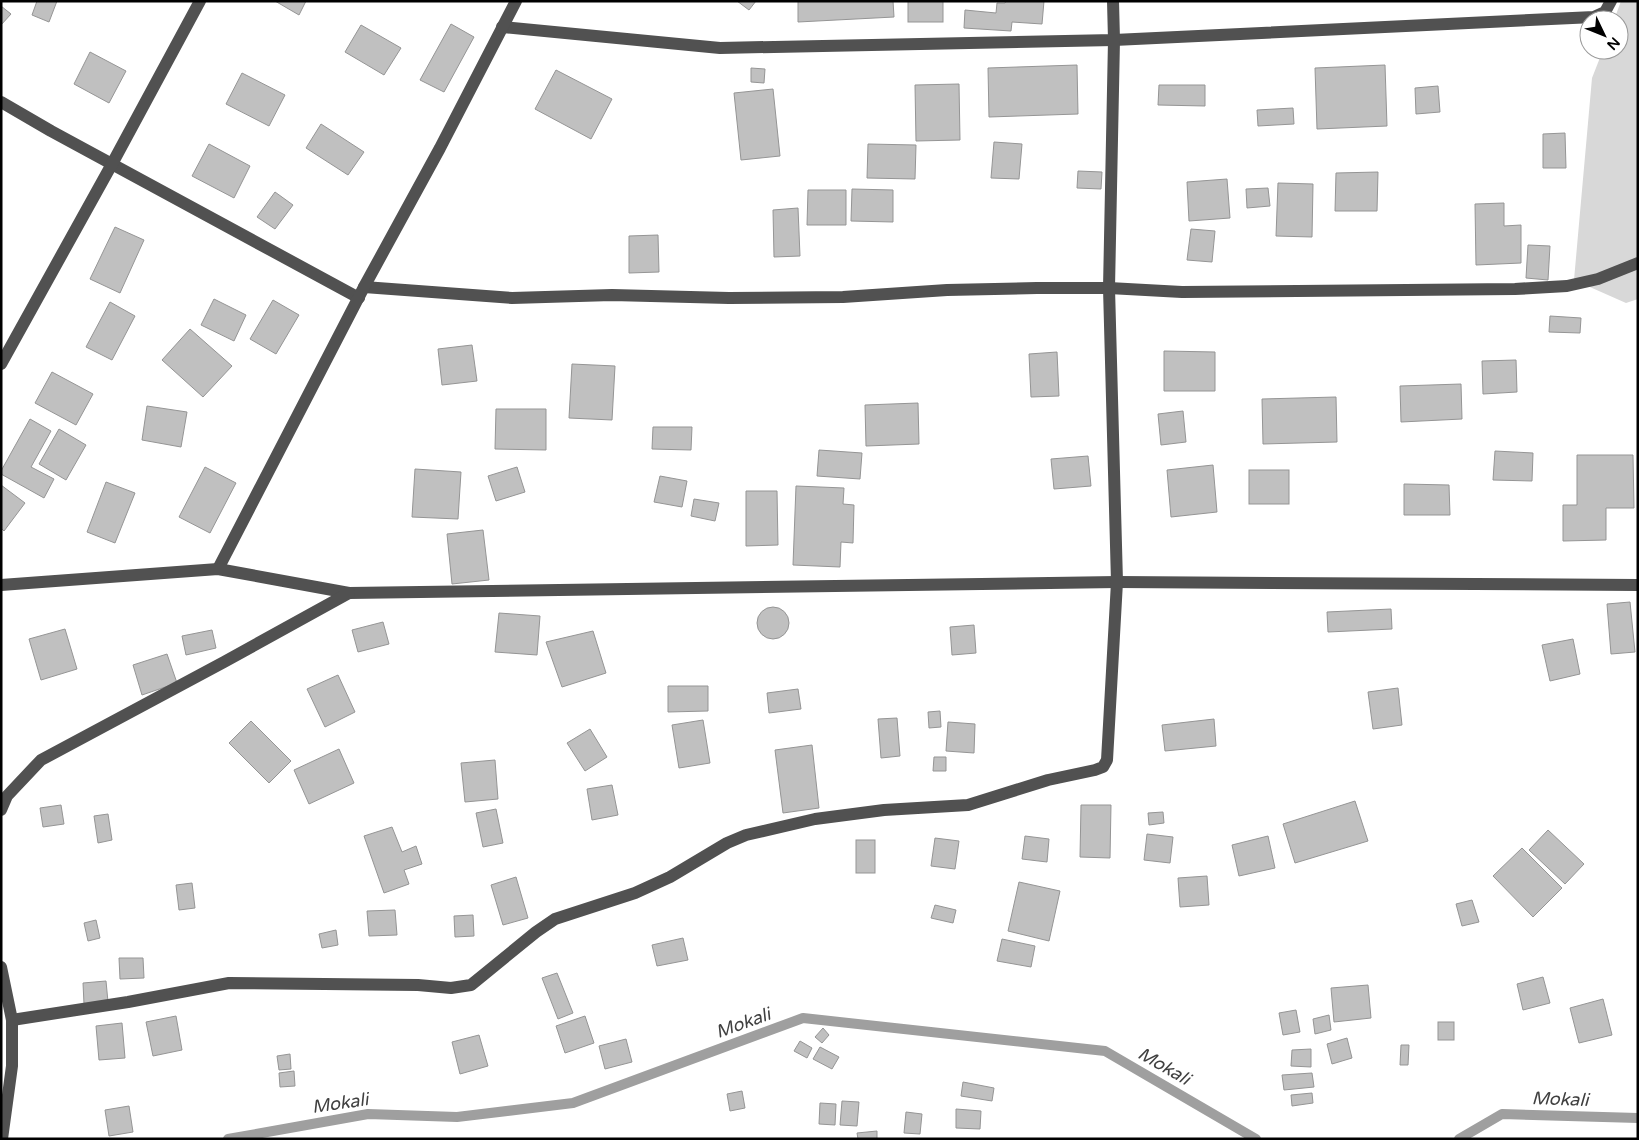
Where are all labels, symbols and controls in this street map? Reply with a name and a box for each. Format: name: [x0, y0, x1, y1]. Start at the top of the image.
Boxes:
north arrow: [1579, 10, 1629, 60]
text: N: [1603, 34, 1623, 53]
water label: Mokali: [713, 1002, 776, 1043]
water label: Mokali: [1134, 1042, 1196, 1091]
water label: Mokali: [1531, 1087, 1591, 1111]
water label: Mokali: [310, 1088, 372, 1118]

